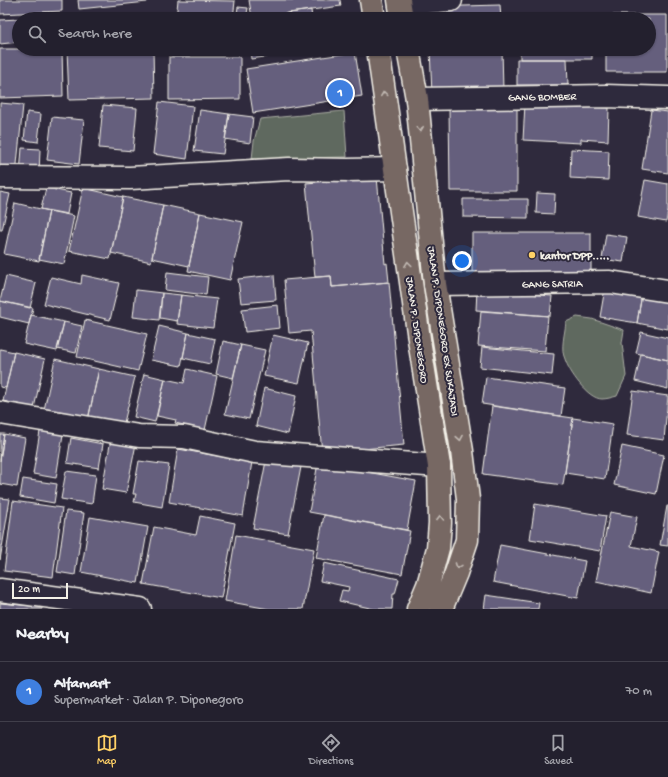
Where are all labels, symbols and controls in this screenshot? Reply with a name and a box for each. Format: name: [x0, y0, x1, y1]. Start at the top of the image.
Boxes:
search box: [12, 12, 656, 56]
icon: search: [26, 23, 48, 45]
text: Search here: [58, 25, 132, 43]
pin: 1: [327, 78, 353, 108]
one-way arrow: [380, 91, 389, 97]
street label: GANG BOMBER: [508, 91, 578, 105]
one-way arrow: [415, 126, 424, 132]
street label: JALAN P. DIPONEGORO EX SUKAJADI: [424, 246, 460, 417]
marker: kantor DPP.....: [527, 250, 537, 260]
place label: kantor DPP.....: [540, 250, 610, 263]
your location: [452, 251, 472, 271]
one-way arrow: [404, 261, 413, 267]
street label: JALAN P. DIPONEGORO: [403, 276, 429, 385]
street label: GANG SATRIA: [521, 278, 583, 292]
one-way arrow: [455, 435, 464, 441]
one-way arrow: [436, 515, 444, 521]
one-way arrow: [455, 563, 463, 570]
scale bar: [12, 581, 68, 600]
text: 20 m: [18, 584, 40, 596]
text: Nearby: [16, 625, 69, 645]
text: Alfamart: [54, 675, 109, 693]
text: 1: [26, 684, 32, 699]
text: 70 m: [626, 684, 652, 699]
text: Supermarket · Jalan P. Diponegoro: [54, 693, 244, 708]
tab: Map: [96, 732, 118, 768]
tab: Directions: [309, 732, 353, 768]
tab: Saved: [544, 732, 572, 768]

